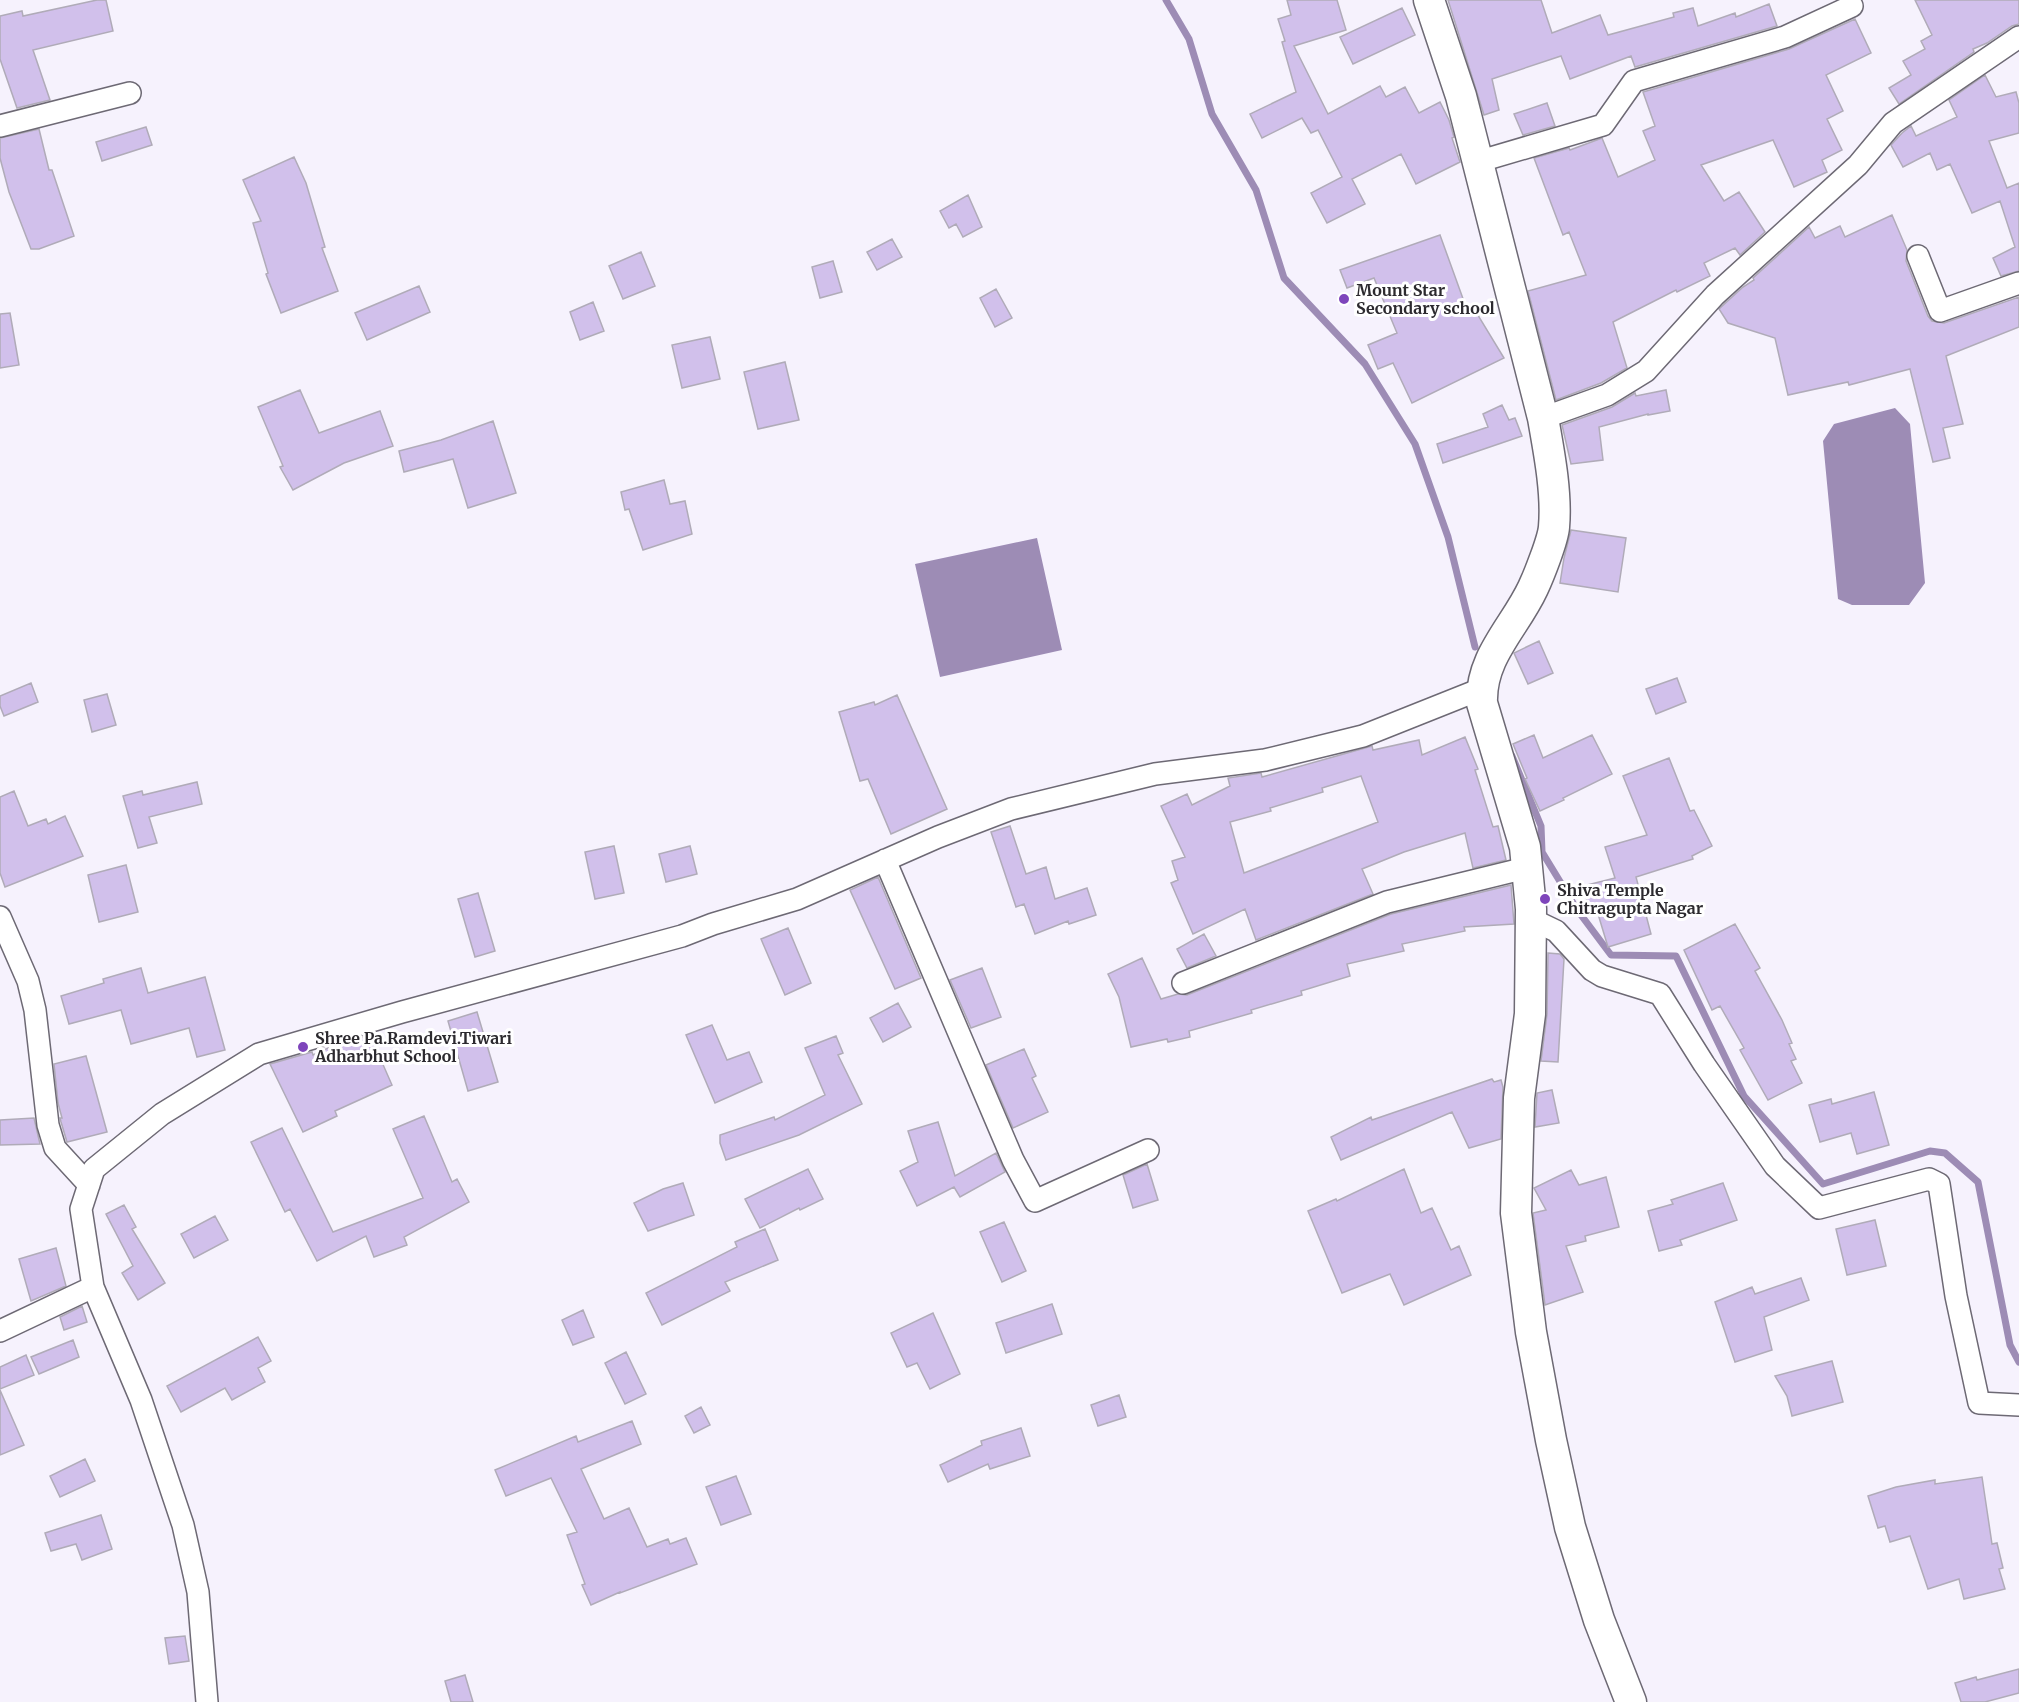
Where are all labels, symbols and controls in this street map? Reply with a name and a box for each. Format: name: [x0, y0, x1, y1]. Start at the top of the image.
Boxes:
place label: Mount Star Secondary school: [1356, 280, 1495, 318]
marker: Mount Star Secondary school: [1337, 292, 1351, 306]
place label: Shiva Temple Chitragupta Nagar: [1557, 880, 1704, 918]
marker: Shiva Temple Chitragupta Nagar: [1538, 892, 1552, 906]
place label: Shree Pa.Ramdevi.Tiwari Adharbhut School: [314, 1028, 513, 1066]
marker: Shree Pa.Ramdevi.Tiwari Adharbhut School: [296, 1040, 310, 1054]

